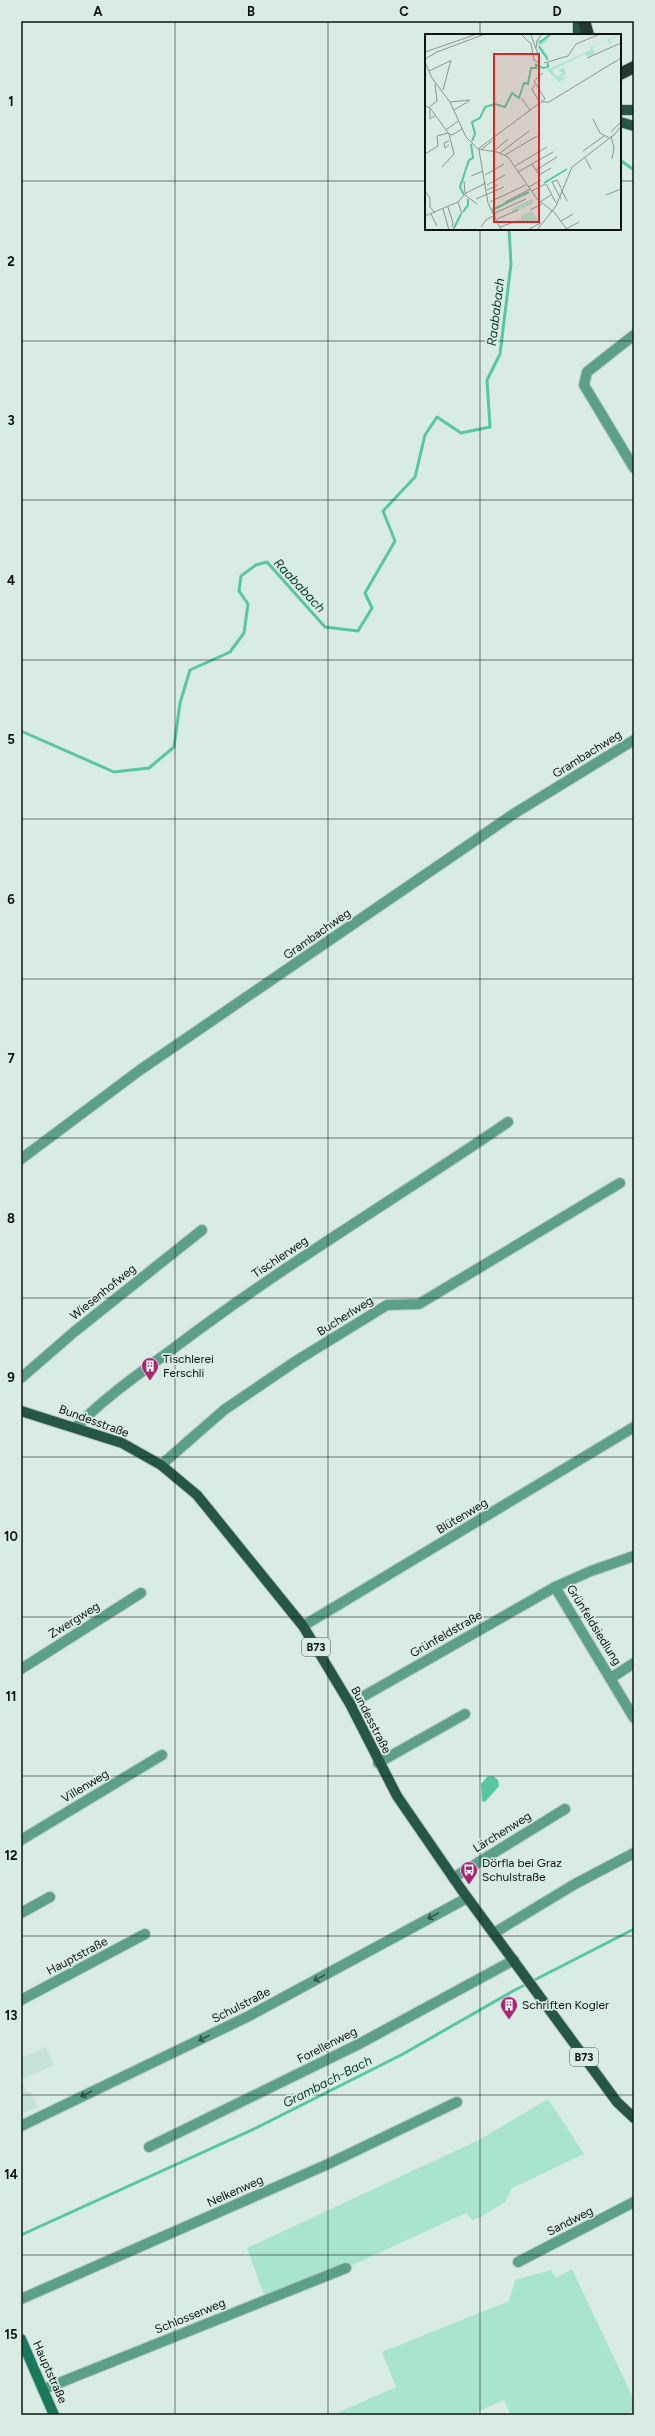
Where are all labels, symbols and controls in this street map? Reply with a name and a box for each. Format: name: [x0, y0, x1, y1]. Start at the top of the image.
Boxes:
text: A: [93, 4, 103, 19]
text: B: [247, 4, 255, 19]
text: C: [399, 4, 409, 19]
text: D: [552, 4, 562, 19]
inset map: [425, 34, 621, 230]
text: 1: [8, 94, 14, 109]
text: 2: [7, 254, 15, 269]
water label: Raababach: [484, 277, 507, 347]
text: 3: [7, 413, 15, 428]
water label: Raababach: [271, 555, 328, 615]
text: 4: [7, 573, 15, 588]
street label: Grambachweg: [550, 727, 624, 781]
text: 5: [7, 732, 15, 747]
text: 6: [7, 892, 15, 907]
street label: Grambachweg: [281, 906, 353, 962]
text: 7: [7, 1051, 15, 1066]
text: 8: [7, 1211, 15, 1226]
street label: Tischlerweg: [249, 1233, 311, 1281]
street label: Wiesenhofweg: [67, 1261, 139, 1323]
street label: Bucherlweg: [314, 1293, 376, 1339]
place label: Tischlerei Ferschli: [163, 1352, 214, 1380]
building icon: Tischlerei Ferschli: [140, 1356, 160, 1381]
text: 9: [7, 1370, 15, 1385]
street label: Bundesstraße: [57, 1402, 131, 1440]
street label: Blütenweg: [434, 1495, 490, 1537]
text: 10: [4, 1529, 18, 1544]
street label: Grünfeldsiedlung: [564, 1582, 624, 1668]
street label: Zwergweg: [46, 1599, 102, 1641]
street label: Grünfeldstraße: [408, 1608, 485, 1660]
road number: B73: [302, 1638, 330, 1656]
street label: Bundesstraße: [348, 1684, 394, 1756]
text: 11: [6, 1689, 16, 1704]
street label: Villenweg: [59, 1767, 111, 1805]
street label: Lärchenweg: [470, 1809, 534, 1855]
text: 12: [4, 1848, 18, 1863]
place label: Dörfla bei Graz Schulstraße: [482, 1856, 562, 1884]
bus stop icon: Dörfla bei Graz Schulstraße: [459, 1860, 479, 1885]
one-way arrow: [427, 1913, 439, 1921]
street label: Hauptstraße: [44, 1934, 110, 1978]
one-way arrow: [313, 1975, 325, 1983]
street label: Schulstraße: [210, 1984, 273, 2026]
building icon: Schriften Kogler: [499, 1995, 519, 2020]
place label: Schriften Kogler: [522, 1998, 609, 2012]
text: 13: [5, 2008, 17, 2023]
street label: Forellenweg: [295, 2024, 359, 2066]
one-way arrow: [198, 2035, 210, 2042]
road number: B73: [570, 2048, 598, 2066]
water label: Grambach-Bach: [280, 2053, 374, 2110]
one-way arrow: [81, 2091, 93, 2098]
text: 14: [4, 2167, 18, 2182]
street label: Nelkenweg: [205, 2172, 265, 2210]
street label: Sandweg: [545, 2203, 595, 2239]
street label: Schlosserweg: [153, 2295, 227, 2337]
text: 15: [4, 2327, 18, 2342]
street label: Hauptstraße: [30, 2339, 70, 2406]

